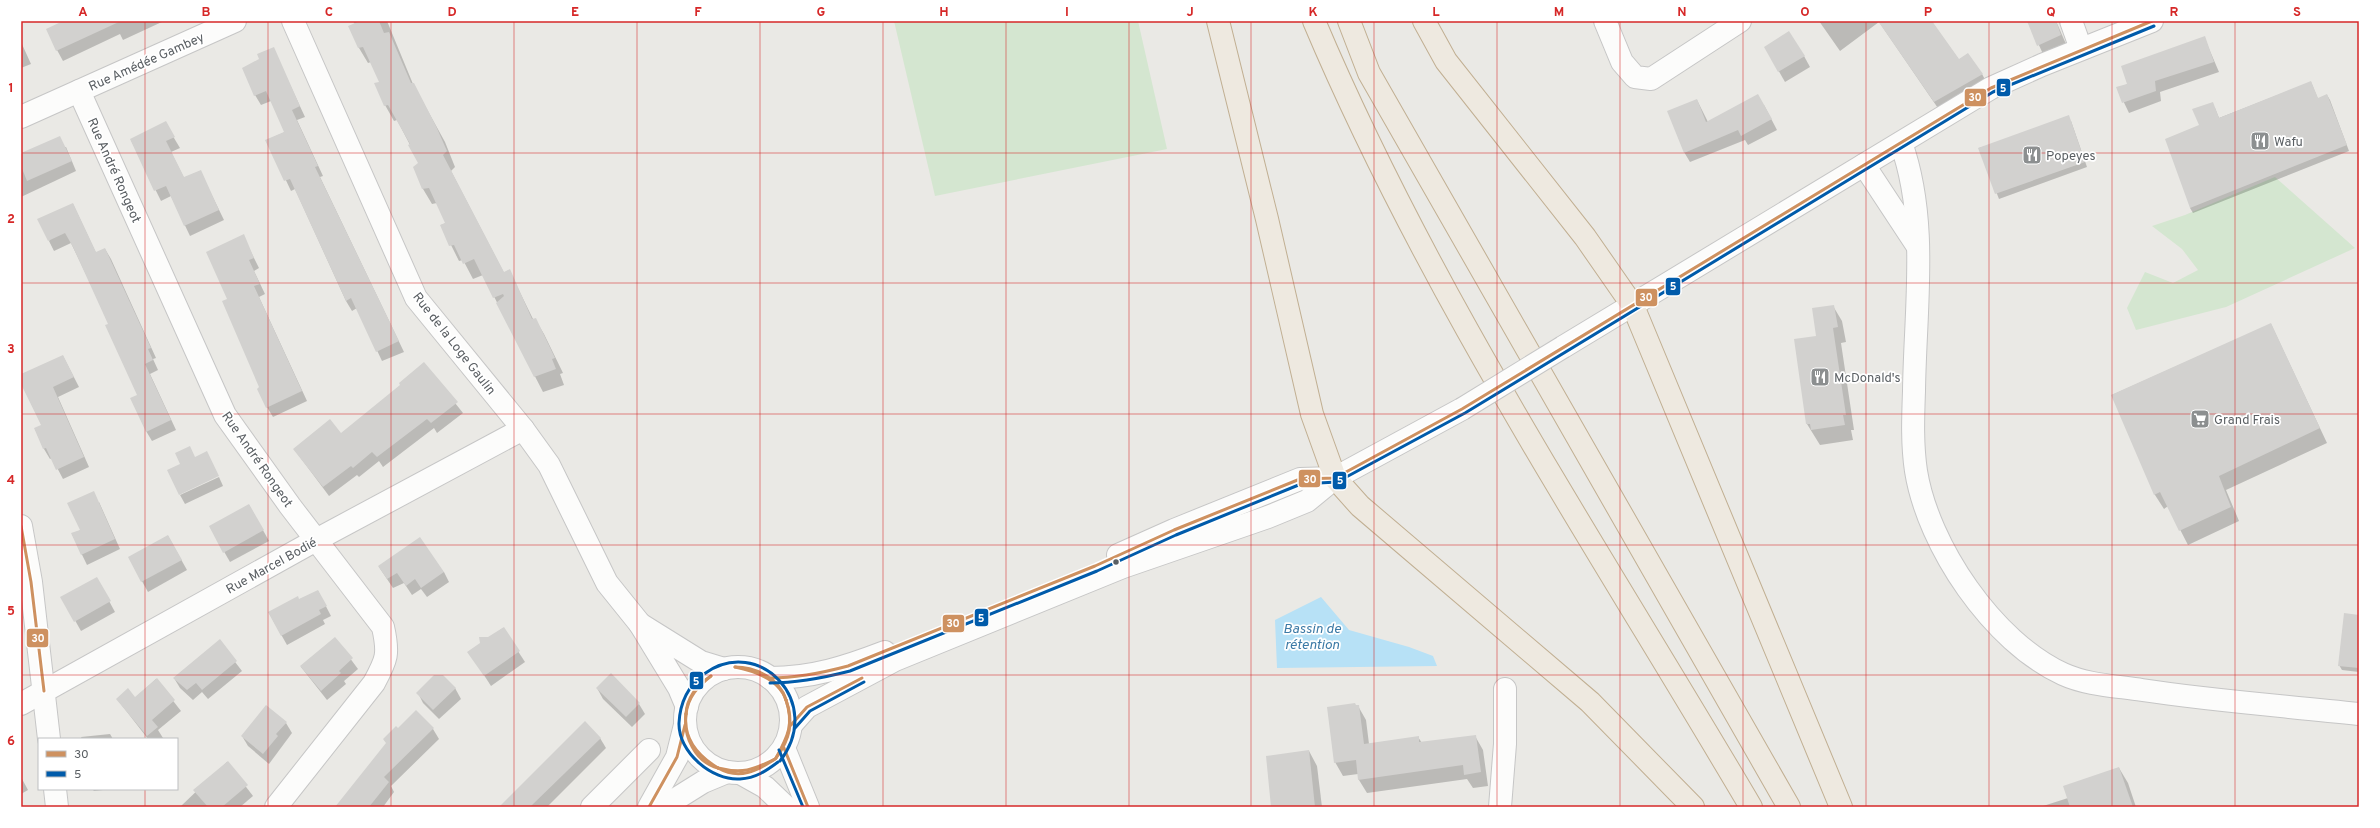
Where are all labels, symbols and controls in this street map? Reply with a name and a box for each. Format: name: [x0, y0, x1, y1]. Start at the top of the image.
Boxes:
text: A: [78, 5, 88, 21]
text: B: [202, 5, 211, 21]
text: C: [325, 5, 333, 21]
text: D: [447, 5, 457, 21]
text: E: [571, 5, 579, 21]
text: F: [694, 5, 702, 21]
text: G: [817, 5, 826, 21]
text: H: [939, 5, 949, 21]
text: I: [1065, 5, 1069, 21]
text: J: [1186, 5, 1194, 21]
text: K: [1308, 5, 1318, 21]
text: L: [1432, 5, 1440, 21]
text: M: [1554, 5, 1564, 21]
text: N: [1677, 5, 1687, 21]
text: O: [1800, 5, 1810, 21]
text: P: [1924, 5, 1933, 21]
text: Q: [2046, 5, 2056, 21]
text: R: [2170, 5, 2179, 21]
text: S: [2293, 5, 2301, 21]
street label: Rue Amédée Gambey: [87, 30, 207, 95]
line badge: 5: [1996, 78, 2011, 97]
text: 1: [8, 81, 14, 97]
text: 5: [2000, 82, 2007, 96]
line badge: 30: [1964, 88, 1987, 107]
text: 30: [1968, 91, 1982, 105]
street label: Rue André Rongeot: [83, 116, 144, 226]
restaurant icon: Wafu: [2249, 130, 2271, 152]
place label: Wafu: [2274, 135, 2303, 151]
restaurant icon: Popeyes: [2021, 144, 2043, 166]
place label: Popeyes: [2046, 149, 2095, 165]
text: 2: [7, 212, 15, 228]
line badge: 5: [1665, 277, 1681, 296]
text: 5: [1670, 280, 1677, 294]
line badge: 30: [1635, 288, 1658, 307]
street label: Rue de la Loge Gaulin: [408, 290, 498, 399]
text: 30: [1639, 291, 1653, 305]
text: 3: [7, 342, 15, 358]
restaurant icon: McDonald's: [1809, 366, 1831, 388]
place label: McDonald's: [1834, 371, 1901, 387]
supermarket icon: Grand Frais: [2189, 408, 2211, 430]
street label: Rue André Rongeot: [217, 409, 295, 511]
place label: Grand Frais: [2214, 413, 2280, 429]
line badge: 30: [1298, 469, 1321, 488]
line badge: 5: [1332, 471, 1347, 490]
text: 4: [7, 473, 15, 489]
text: 30: [1303, 473, 1317, 487]
text: 5: [1337, 474, 1344, 488]
street label: Rue Marcel Bodié: [224, 535, 320, 598]
unlabelled marker: [1111, 557, 1121, 567]
text: 5: [7, 604, 15, 620]
line badge: 5: [974, 608, 989, 627]
text: 5: [978, 612, 985, 626]
line badge: 30: [942, 614, 965, 633]
text: 30: [946, 617, 960, 631]
water label: Bassin de rétention: [1283, 621, 1342, 654]
line badge: 30: [26, 628, 49, 648]
text: 30: [31, 632, 45, 646]
line badge: 5: [689, 671, 704, 690]
text: 5: [693, 675, 700, 689]
text: 6: [7, 734, 15, 750]
legend: [38, 738, 178, 790]
text: 30: [74, 747, 89, 763]
text: 5: [74, 767, 81, 783]

